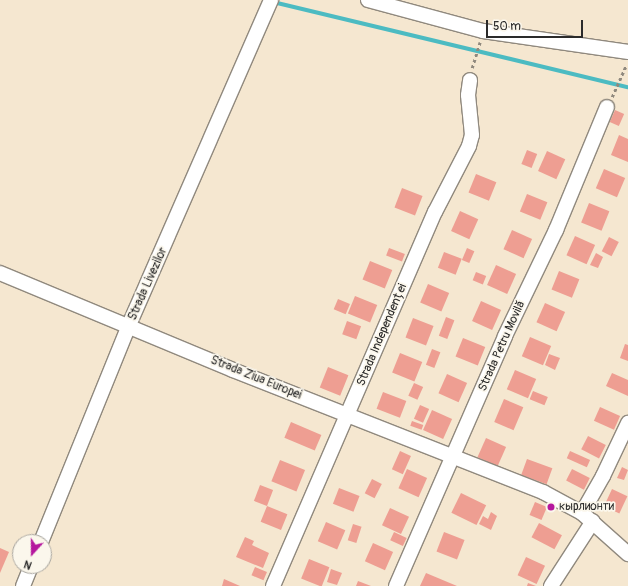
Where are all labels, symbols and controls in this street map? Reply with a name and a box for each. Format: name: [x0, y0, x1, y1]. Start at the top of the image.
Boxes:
scale bar: [488, 12, 585, 38]
text: 50 m: [493, 19, 521, 34]
street label: Strada Livezilor: [125, 245, 171, 323]
street label: Strada Independenței: [354, 282, 410, 388]
street label: Strada Petru Movilă: [476, 298, 528, 394]
street label: Strada Ziua Europei: [208, 353, 304, 403]
place label: кырлионти: [559, 500, 614, 514]
marker: кырлионти: [546, 502, 556, 512]
north arrow: [12, 534, 52, 574]
text: N: [22, 557, 34, 572]

